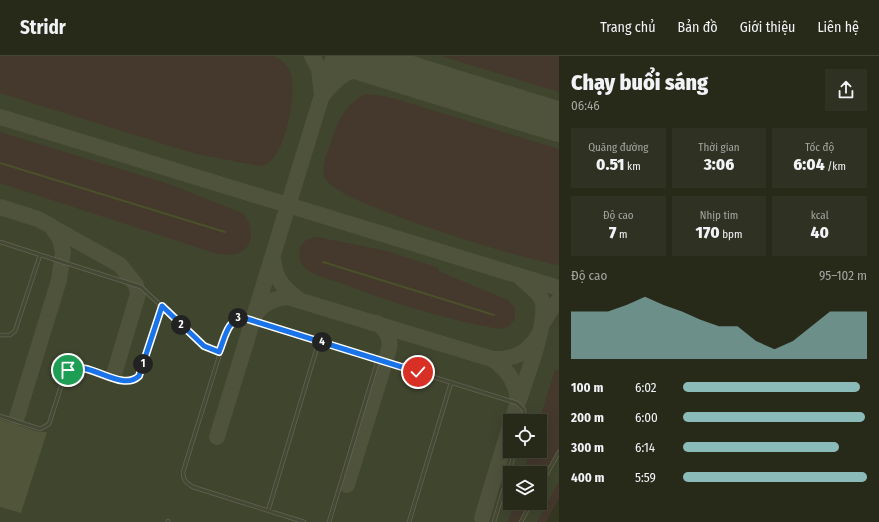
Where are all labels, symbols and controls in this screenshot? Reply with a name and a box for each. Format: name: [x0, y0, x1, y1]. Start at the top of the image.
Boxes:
text: Stridr: [20, 16, 66, 39]
text: Trang chủ: [600, 19, 656, 36]
text: Bản đồ: [678, 19, 718, 36]
text: Giới thiệu: [740, 19, 795, 36]
text: Liên hệ: [817, 19, 859, 36]
text: Chạy buổi sáng: [571, 69, 708, 96]
button: share: [825, 69, 867, 111]
text: 06:46: [571, 98, 600, 113]
text: Quãng đường: [588, 141, 648, 154]
text: Thời gian: [698, 141, 740, 154]
text: Tốc độ: [805, 141, 834, 154]
text: 0.51: [596, 154, 624, 175]
text: 3:06: [704, 154, 734, 175]
text: 6:04: [793, 154, 825, 175]
text: km: [624, 160, 641, 173]
text: /km: [825, 160, 846, 173]
text: Độ cao: [603, 209, 634, 222]
text: Nhịp tim: [700, 209, 738, 222]
text: kcal: [811, 209, 829, 222]
text: 7: [609, 222, 616, 243]
text: 170: [696, 222, 720, 243]
text: 40: [810, 222, 829, 243]
text: m: [616, 228, 628, 241]
text: bpm: [720, 228, 742, 241]
text: Độ cao: [571, 268, 607, 283]
text: 95–102 m: [819, 268, 867, 283]
pin: 3: [228, 308, 248, 328]
text: 3: [235, 311, 241, 324]
pin: 2: [171, 315, 191, 335]
text: 2: [178, 318, 184, 331]
pin: 4: [312, 332, 332, 352]
text: 4: [319, 335, 325, 348]
pin: [51, 353, 85, 387]
pin: 1: [133, 354, 153, 374]
pin: [401, 355, 435, 389]
text: 1: [141, 357, 145, 370]
icon: arrive: [57, 359, 79, 381]
icon: check: [407, 361, 429, 383]
text: 100 m: [571, 380, 603, 395]
text: 6:02: [635, 380, 657, 395]
text: 200 m: [571, 410, 604, 425]
text: 6:00: [635, 410, 658, 425]
map controls: [503, 414, 547, 510]
button: locate: [503, 414, 547, 458]
text: 300 m: [571, 440, 604, 455]
text: 6:14: [635, 440, 655, 455]
button: layers: [503, 466, 547, 510]
text: 400 m: [571, 470, 605, 485]
text: 5:59: [635, 470, 656, 485]

